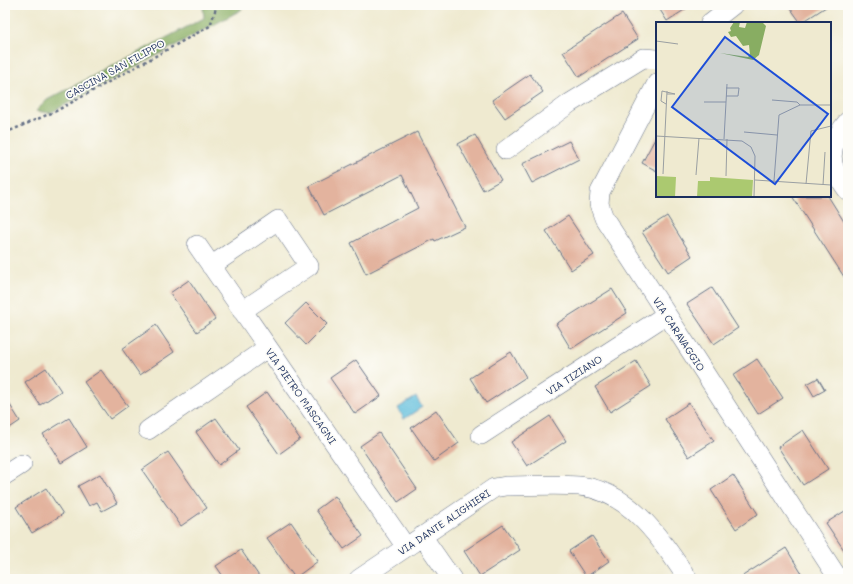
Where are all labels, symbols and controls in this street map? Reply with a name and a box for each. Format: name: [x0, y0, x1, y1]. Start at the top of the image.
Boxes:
inset map: [656, 22, 831, 197]
street label: CASCINA SAN FILIPPO: [63, 36, 167, 102]
street label: VIA CARAVAGGIO: [650, 294, 708, 374]
street label: VIA PIETRO MASCAGNI: [263, 345, 340, 447]
street label: VIA TIZIANO: [543, 352, 605, 398]
street label: VIA DANTE ALIGHIERI: [395, 485, 493, 558]

